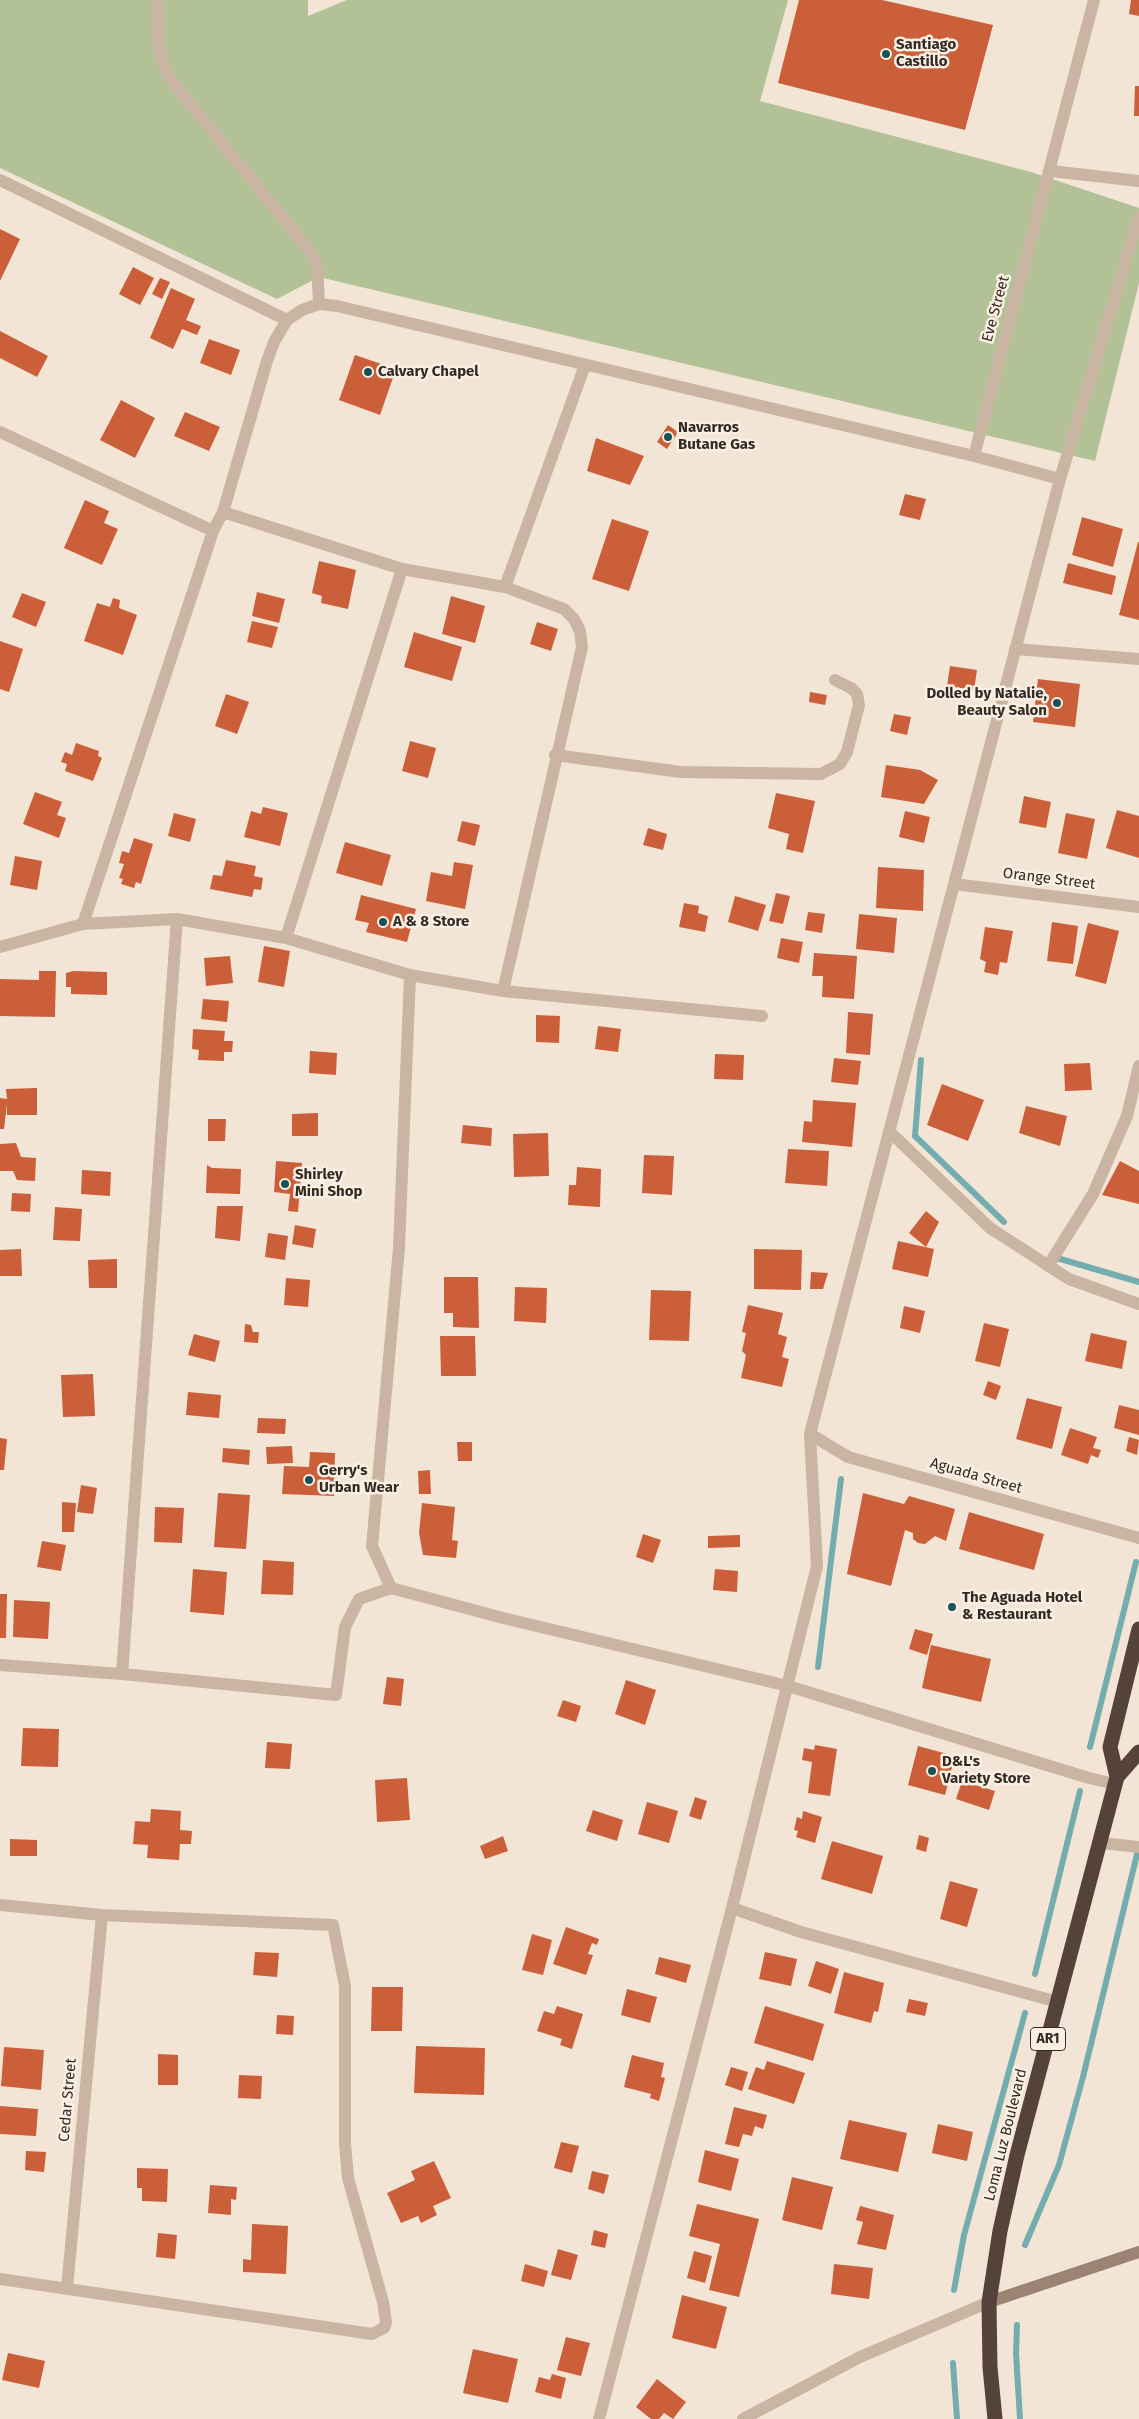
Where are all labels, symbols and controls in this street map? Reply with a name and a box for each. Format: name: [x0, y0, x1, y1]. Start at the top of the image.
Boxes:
place label: Santiago Castillo: [896, 36, 956, 71]
marker: Santiago Castillo: [880, 48, 892, 60]
street label: Eve Street: [979, 274, 1013, 344]
place label: Calvary Chapel: [378, 363, 479, 381]
marker: Calvary Chapel: [362, 366, 374, 378]
place label: Navarros Butane Gas: [678, 419, 755, 454]
marker: Navarros Butane Gas: [662, 431, 674, 443]
place label: Dolled by Natalie, Beauty Salon: [926, 685, 1047, 720]
marker: Dolled by Natalie, Beauty Salon: [1051, 697, 1063, 709]
street label: Orange Street: [1002, 864, 1096, 894]
place label: A & 8 Store: [393, 913, 469, 931]
marker: A & 8 Store: [377, 916, 389, 928]
place label: Shirley Mini Shop: [295, 1166, 362, 1201]
marker: Shirley Mini Shop: [279, 1178, 291, 1190]
street label: Aguada Street: [928, 1454, 1024, 1498]
place label: Gerry's Urban Wear: [319, 1462, 399, 1497]
marker: Gerry's Urban Wear: [303, 1474, 315, 1486]
place label: The Aguada Hotel & Restaurant: [962, 1589, 1082, 1624]
marker: The Aguada Hotel & Restaurant: [946, 1601, 958, 1613]
place label: D&L's Variety Store: [942, 1753, 1030, 1788]
marker: D&L's Variety Store: [926, 1765, 938, 1777]
road number: AR1: [1030, 2028, 1066, 2050]
street label: Cedar Street: [55, 2057, 81, 2143]
street label: Loma Luz Boulevard: [981, 2067, 1031, 2203]

